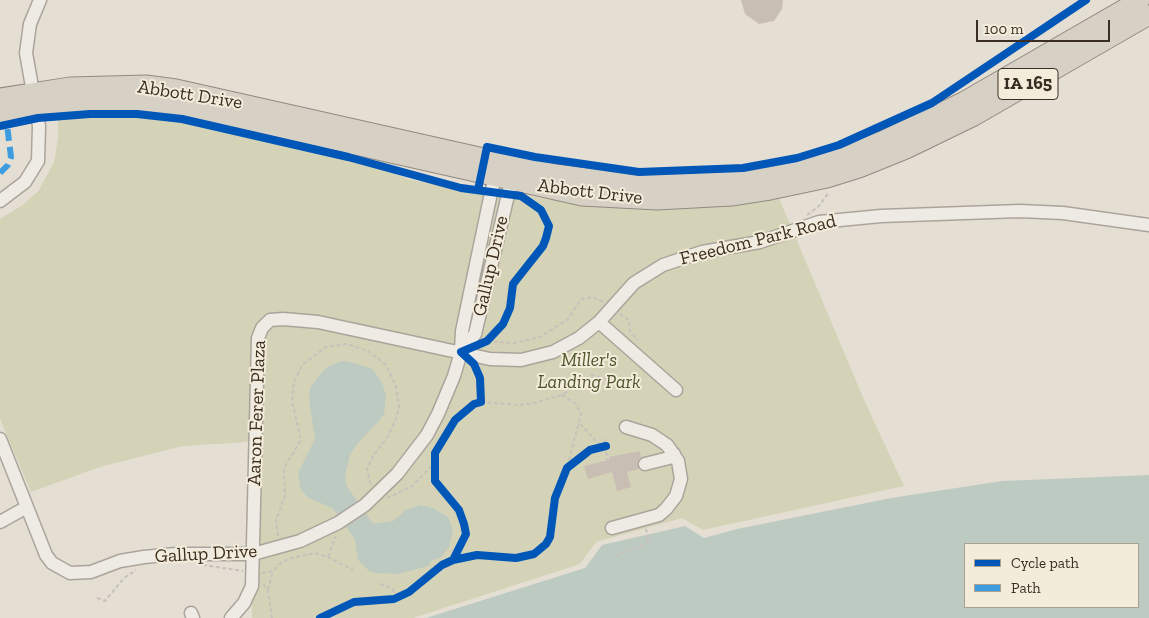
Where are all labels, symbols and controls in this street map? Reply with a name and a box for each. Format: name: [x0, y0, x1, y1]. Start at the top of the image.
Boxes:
scale bar: [979, 10, 1113, 42]
text: 100 m: [984, 20, 1023, 38]
road number: IA 165: [998, 68, 1058, 100]
street label: Abbott Drive: [136, 75, 244, 115]
street label: Abbott Drive: [536, 174, 644, 210]
street label: Freedom Park Road: [678, 210, 838, 270]
street label: Gallup Drive: [468, 213, 514, 319]
street label: Aaron Ferer Plaza: [243, 340, 271, 486]
park label: Miller's Landing Park: [538, 350, 640, 394]
street label: Gallup Drive: [154, 540, 258, 568]
legend: [964, 543, 1139, 608]
text: Cycle path: [1011, 554, 1079, 572]
text: Path: [1011, 579, 1041, 597]

